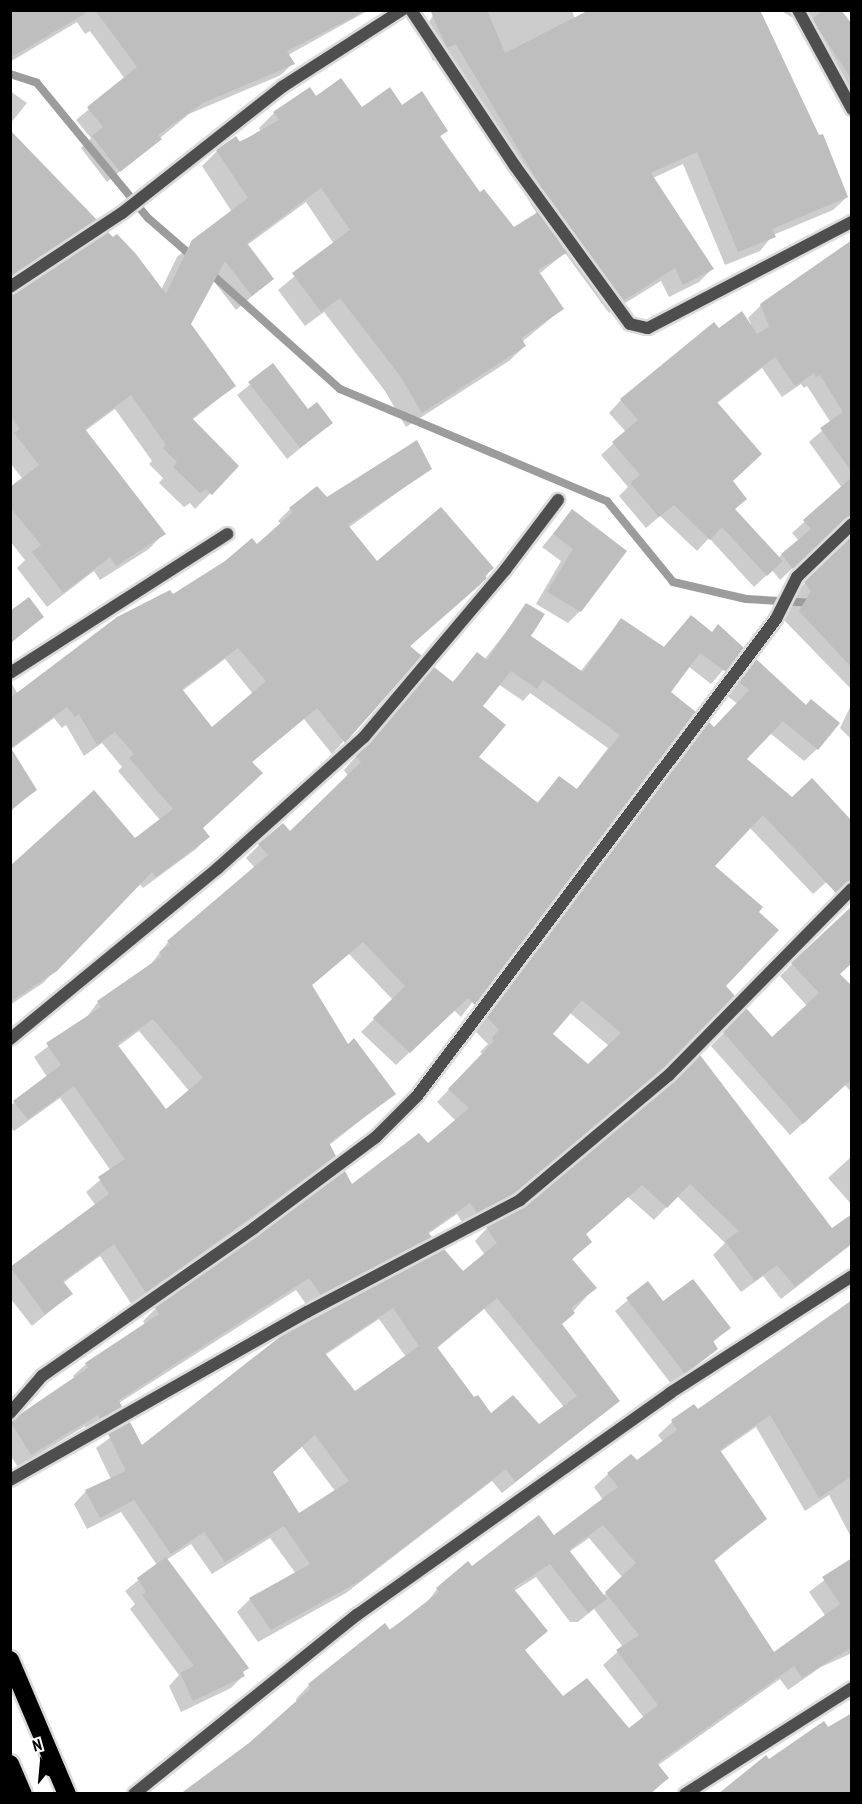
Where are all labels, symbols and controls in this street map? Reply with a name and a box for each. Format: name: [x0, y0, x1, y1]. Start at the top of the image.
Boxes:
north arrow: [12, 1732, 72, 1792]
text: N: [30, 1734, 44, 1756]

